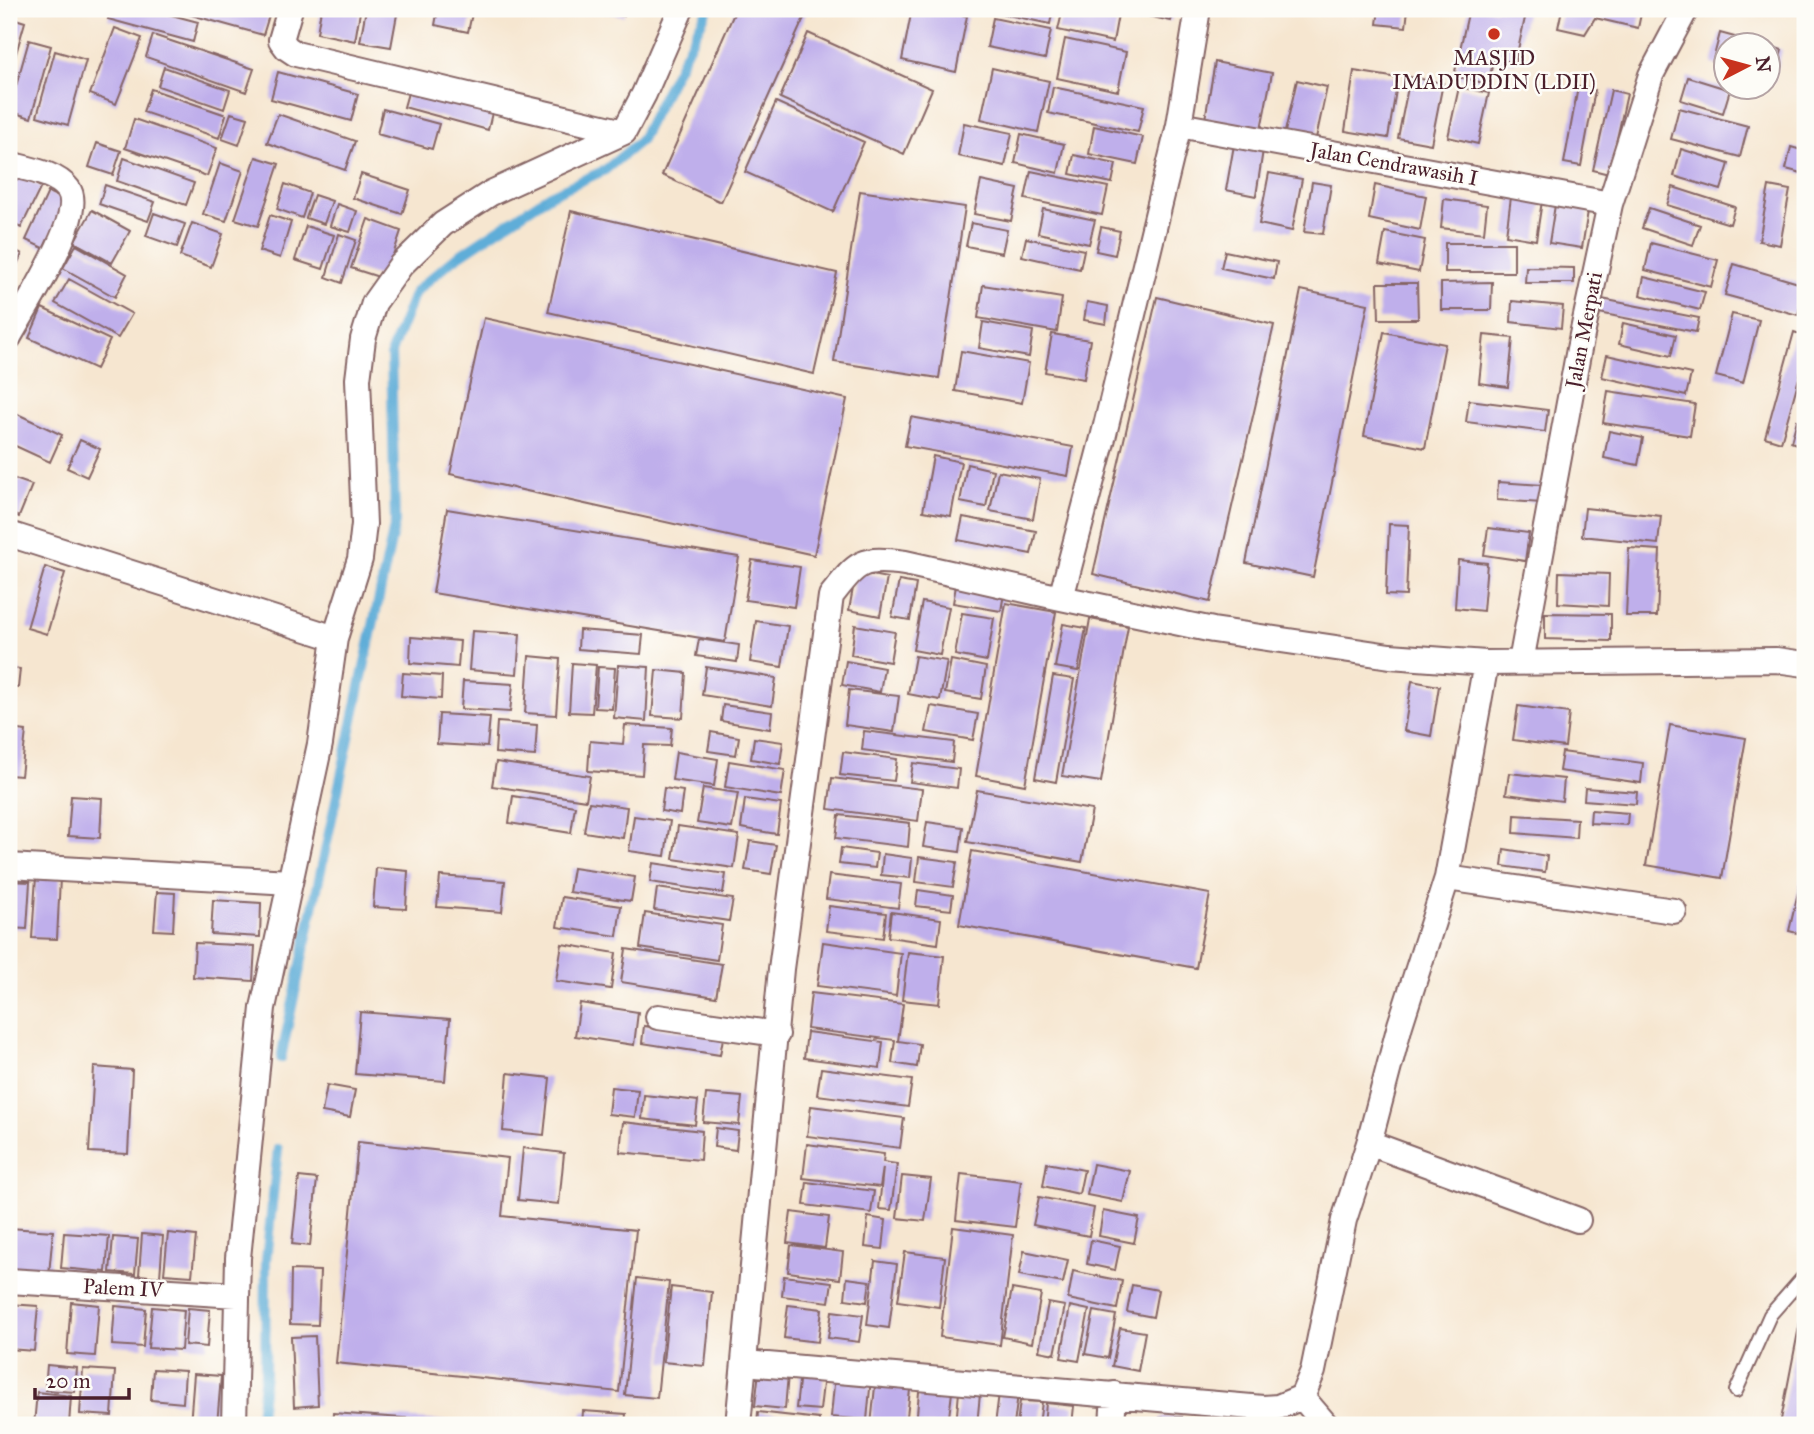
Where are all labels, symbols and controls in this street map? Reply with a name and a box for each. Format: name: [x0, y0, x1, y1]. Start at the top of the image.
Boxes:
marker: MASJID IMADUDDIN (LDII): [1486, 26, 1502, 42]
north arrow: [1713, 32, 1783, 102]
place label: MASJID IMADUDDIN (LDII): [1392, 45, 1596, 95]
text: N: [1751, 55, 1776, 73]
street label: Jalan Cendrawasih I: [1306, 136, 1480, 192]
street label: Jalan Merpati: [1560, 269, 1608, 392]
street label: Palem IV: [82, 1273, 165, 1303]
scale bar: [35, 1357, 130, 1401]
text: 20 m: [46, 1368, 91, 1394]

